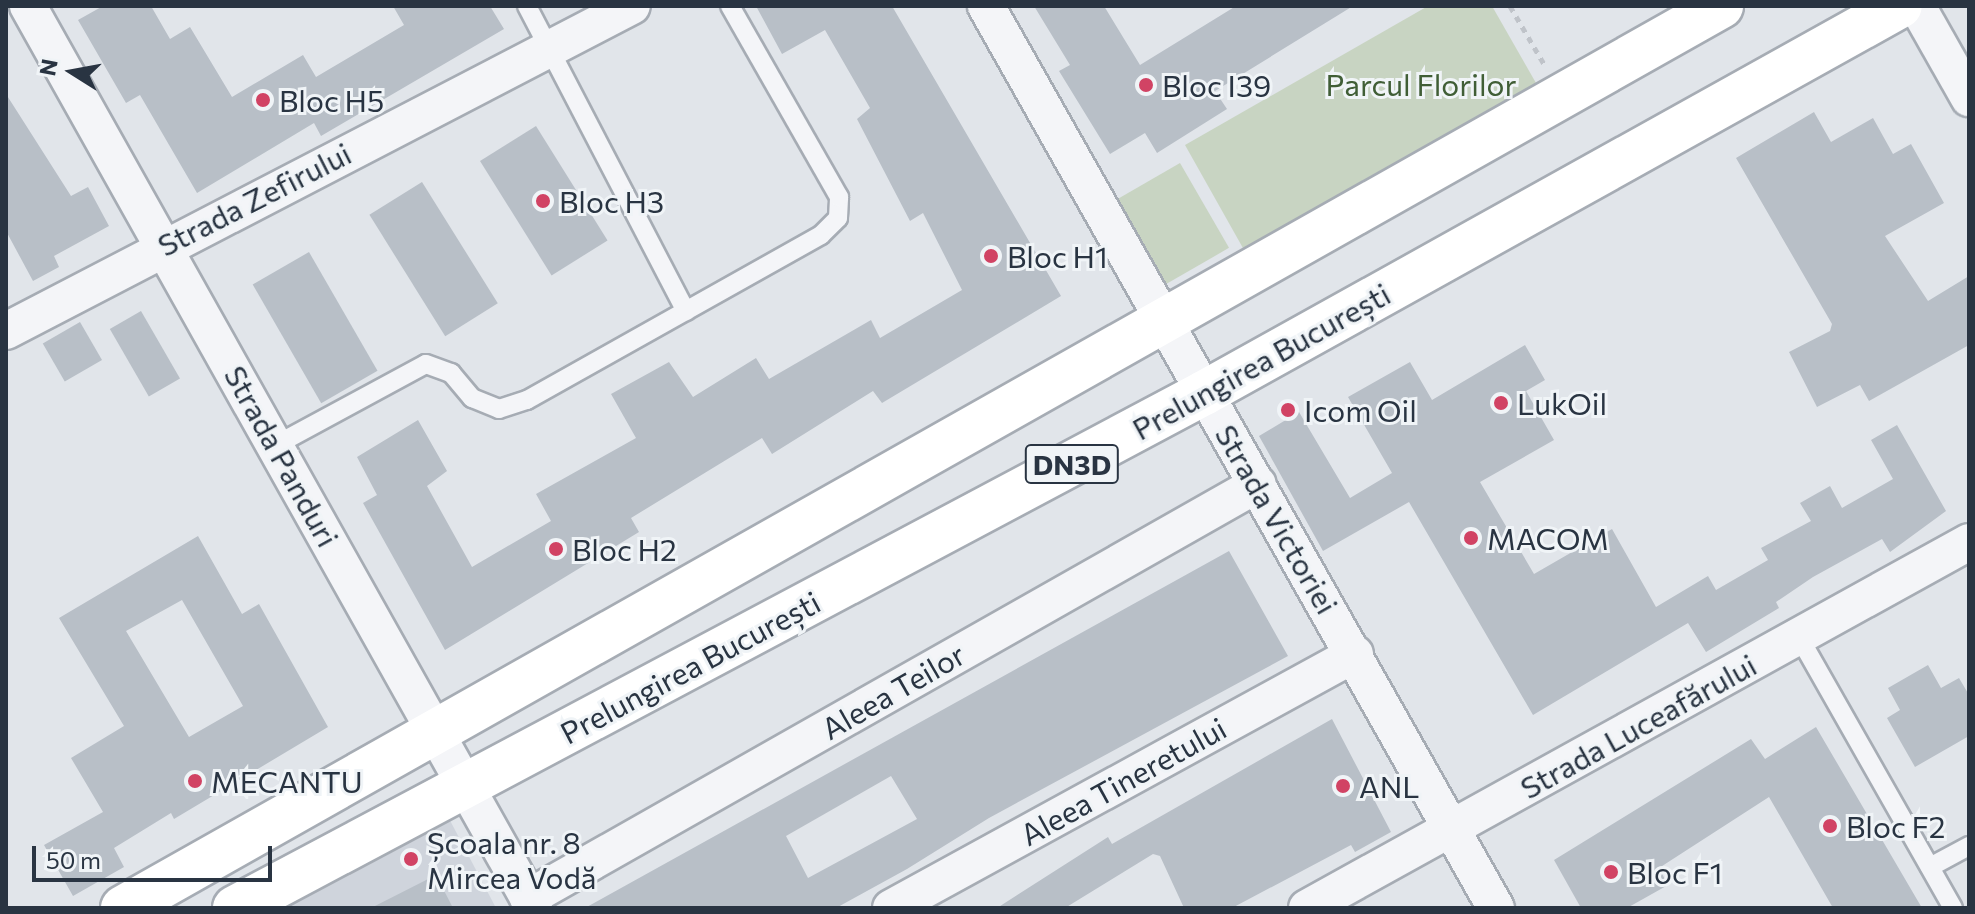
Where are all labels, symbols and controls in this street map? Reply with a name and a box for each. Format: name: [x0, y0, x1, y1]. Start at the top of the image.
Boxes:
north arrow: [32, 32, 112, 112]
text: N: [33, 57, 63, 78]
park label: Parcul Florilor: [1326, 66, 1516, 102]
place label: Bloc I39: [1162, 67, 1271, 103]
marker: Bloc I39: [1137, 76, 1155, 94]
place label: Bloc H5: [279, 82, 384, 118]
marker: Bloc H5: [254, 91, 272, 109]
street label: Strada Zefirului: [151, 135, 357, 263]
place label: Bloc H3: [559, 183, 664, 219]
marker: Bloc H3: [534, 192, 552, 210]
place label: Bloc H1: [1007, 238, 1108, 274]
marker: Bloc H1: [982, 247, 1000, 265]
street label: Prelungirea București: [1126, 275, 1396, 447]
street label: Strada Panduri: [217, 359, 347, 553]
place label: LukOil: [1517, 385, 1607, 421]
place label: Icom Oil: [1304, 392, 1417, 428]
marker: LukOil: [1492, 394, 1510, 412]
marker: Icom Oil: [1279, 401, 1297, 419]
street label: Strada Victoriei: [1208, 418, 1346, 620]
road number: DN3D: [1024, 440, 1120, 488]
place label: MACOM: [1487, 520, 1609, 556]
marker: MACOM: [1462, 529, 1480, 547]
place label: Bloc H2: [572, 531, 677, 567]
marker: Bloc H2: [547, 540, 565, 558]
street label: Prelungirea București: [554, 583, 826, 751]
street label: Aleea Teilor: [815, 636, 971, 746]
street label: Strada Luceafărului: [1514, 646, 1762, 806]
street label: Aleea Tineretului: [1014, 710, 1232, 852]
place label: MECANTU: [211, 763, 363, 799]
place label: ANL: [1359, 768, 1419, 804]
marker: MECANTU: [186, 772, 204, 790]
marker: ANL: [1334, 777, 1352, 795]
place label: Bloc F2: [1846, 808, 1945, 844]
marker: Bloc F2: [1821, 817, 1839, 835]
place label: Școala nr. 8 Mircea Vodă: [427, 824, 596, 894]
scale bar: [36, 830, 276, 880]
text: 50 m: [46, 845, 101, 874]
marker: Școala nr. 8 Mircea Vodă: [402, 850, 420, 868]
place label: Bloc F1: [1627, 854, 1723, 890]
marker: Bloc F1: [1602, 863, 1620, 881]

